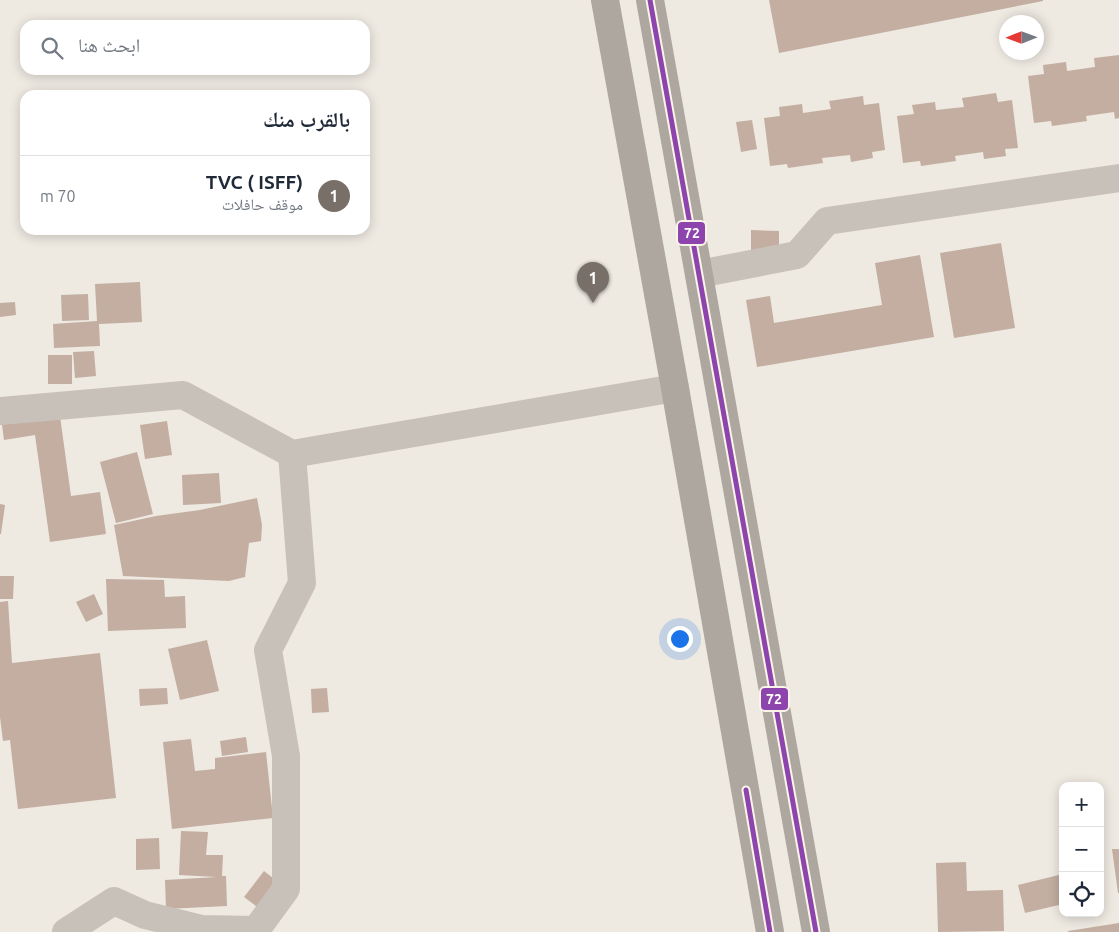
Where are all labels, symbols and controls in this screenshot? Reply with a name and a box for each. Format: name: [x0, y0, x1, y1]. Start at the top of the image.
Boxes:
north arrow: [999, 15, 1044, 60]
search box: [20, 20, 370, 75]
icon: search: [38, 34, 66, 62]
text: ابحث هنا: [78, 34, 140, 56]
text: بالقرب منك: [263, 107, 350, 131]
text: TVC ( ISFF): [206, 171, 303, 193]
text: 70 m: [40, 187, 76, 205]
text: 1: [329, 187, 339, 205]
text: موقف حافلات: [222, 195, 303, 213]
line badge: 72: [677, 221, 706, 245]
text: 72: [684, 225, 700, 241]
pin: 1: [577, 262, 609, 303]
your location: [667, 626, 693, 652]
line badge: 72: [760, 687, 789, 711]
text: 72: [766, 691, 782, 707]
map controls: [1059, 782, 1104, 917]
button: +: [1059, 782, 1104, 827]
button: −: [1059, 827, 1104, 872]
button: locate: [1059, 872, 1104, 917]

